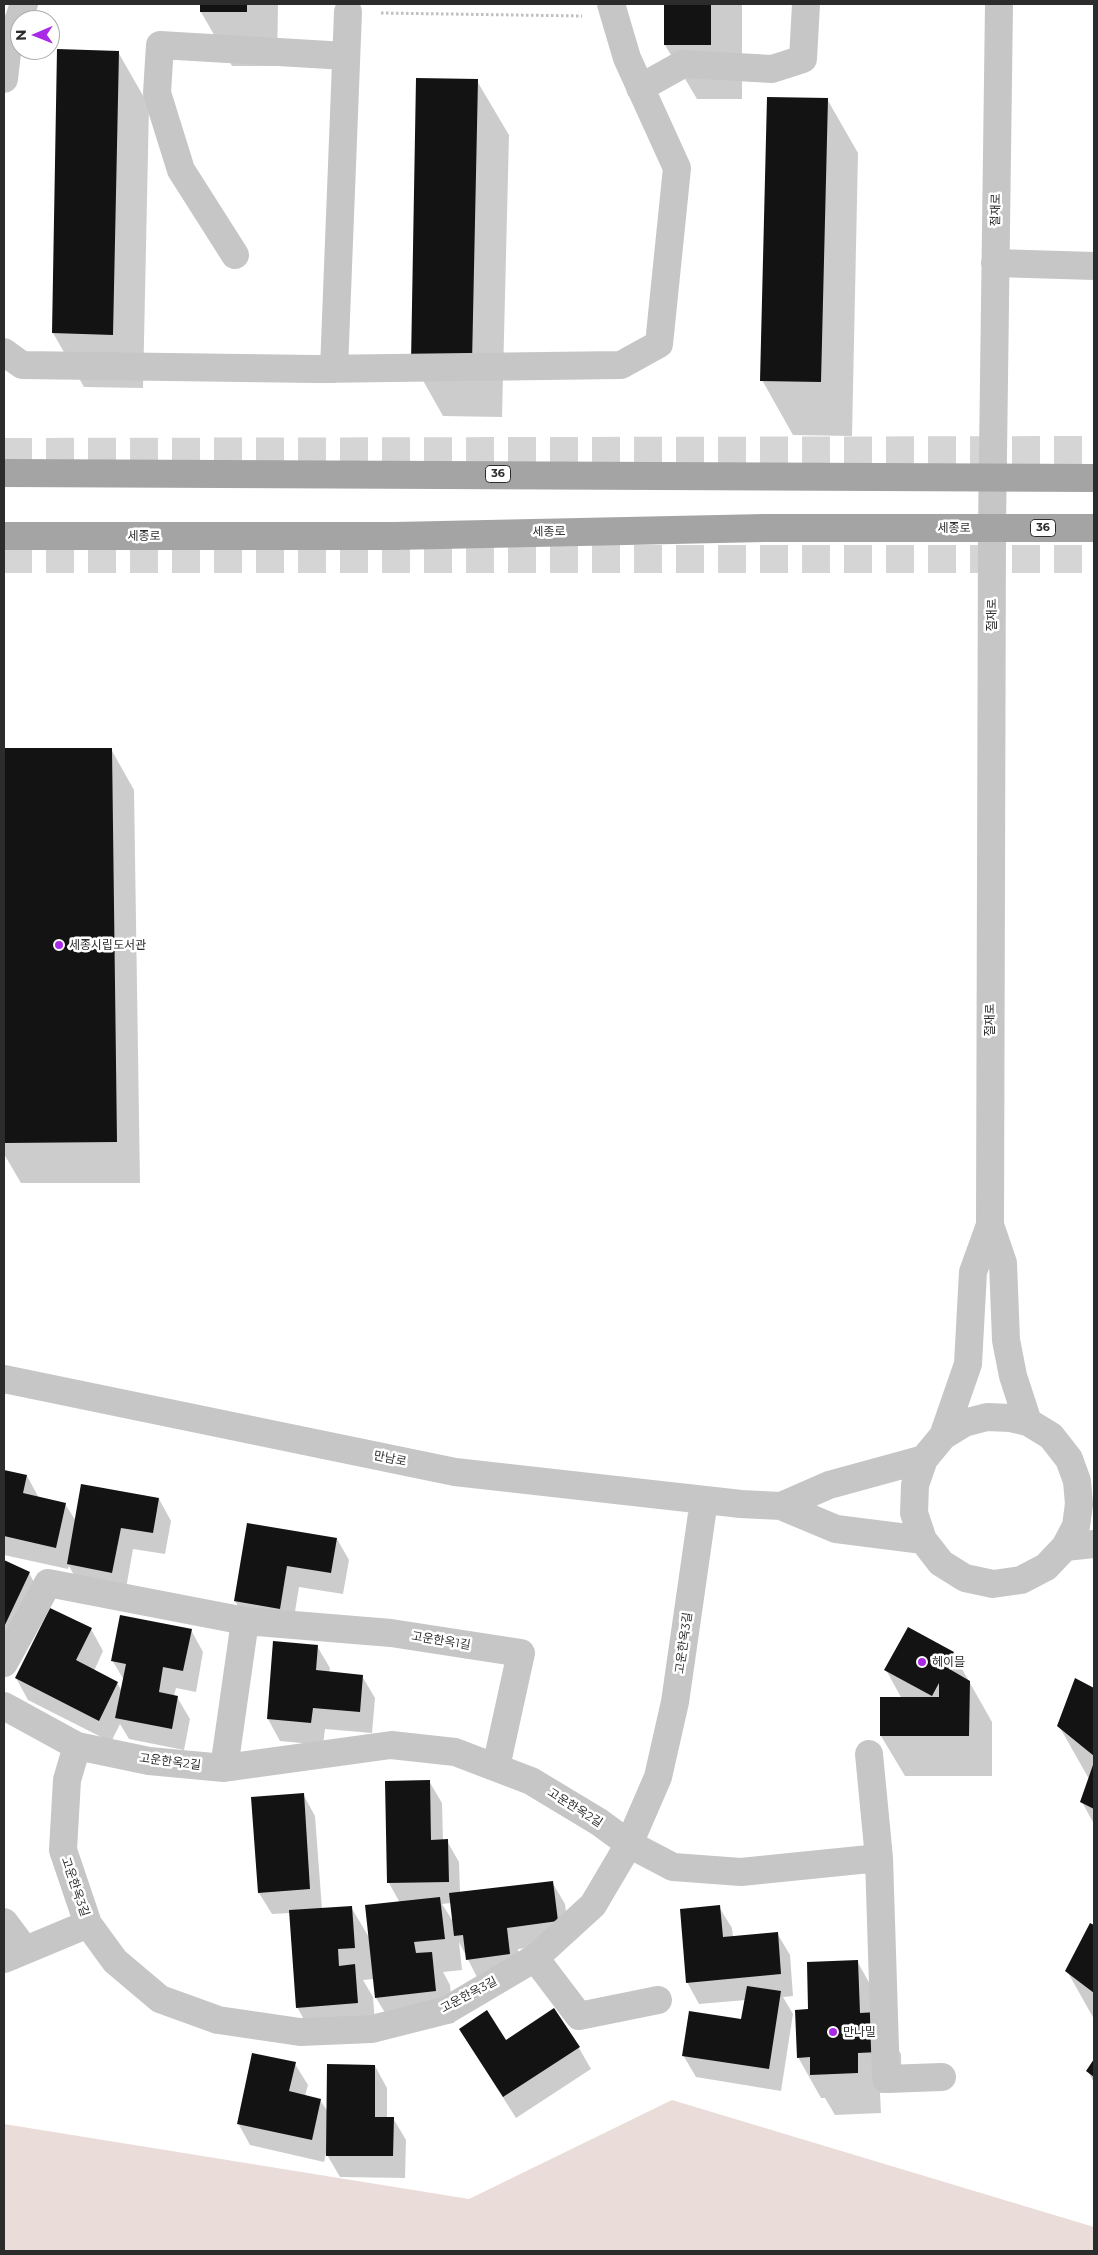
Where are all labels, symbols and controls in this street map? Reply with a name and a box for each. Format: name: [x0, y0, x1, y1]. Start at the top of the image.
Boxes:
north arrow: [10, 10, 60, 60]
text: N: [12, 29, 30, 41]
street label: 절재로: [989, 193, 1003, 227]
road number: 36: [486, 466, 510, 482]
road number: 36: [1030, 520, 1056, 536]
street label: 세종로: [937, 521, 971, 535]
street label: 세종로: [532, 525, 566, 539]
street label: 세종로: [127, 529, 161, 543]
street label: 절재로: [985, 598, 999, 632]
place label: 세종시립도서관: [69, 938, 146, 952]
marker: 세종시립도서관: [53, 939, 65, 951]
street label: 절재로: [983, 1003, 997, 1037]
street label: 만남로: [372, 1449, 408, 1469]
street label: 고운한옥3길: [673, 1611, 695, 1675]
street label: 고운한옥1길: [410, 1629, 472, 1653]
place label: 헤이믈: [932, 1655, 965, 1669]
marker: 헤이믈: [916, 1656, 928, 1668]
street label: 고운한옥2길: [138, 1751, 202, 1773]
street label: 고운한옥2길: [545, 1785, 605, 1831]
street label: 고운한옥3길: [58, 1855, 92, 1919]
street label: 고운한옥3길: [438, 1974, 500, 2016]
place label: 만나밀: [843, 2025, 876, 2039]
marker: 만나밀: [827, 2026, 839, 2038]

